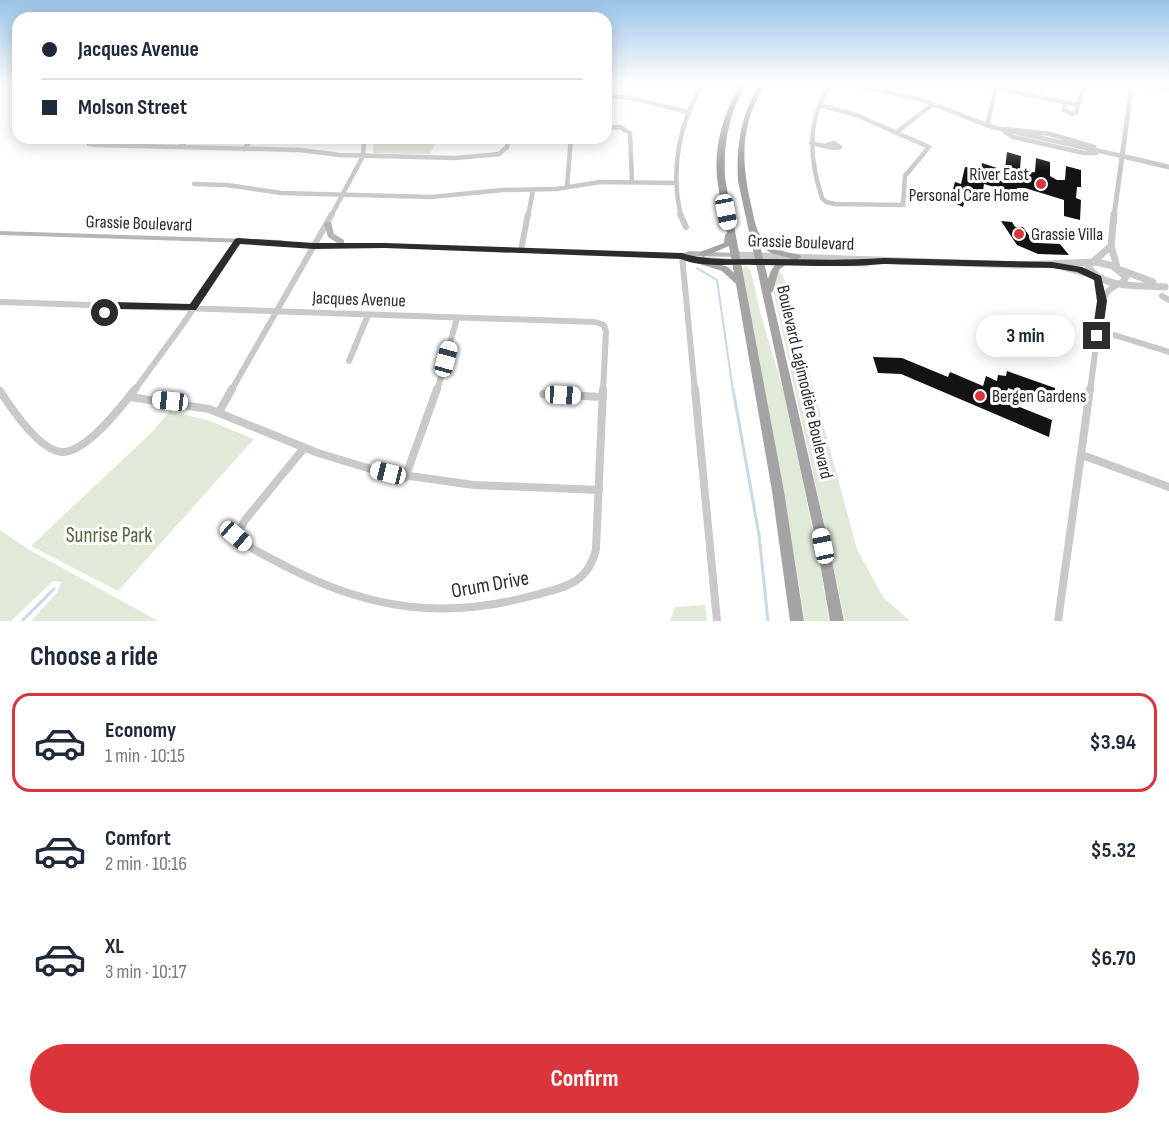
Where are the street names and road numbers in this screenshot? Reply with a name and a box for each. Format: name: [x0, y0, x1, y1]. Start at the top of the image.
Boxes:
street label: Grassie Boulevard: [85, 211, 193, 236]
street label: Grassie Boulevard: [747, 230, 855, 255]
street label: Boulevard Lagimodière Boulevard: [772, 283, 837, 481]
street label: Jacques Avenue: [311, 287, 406, 312]
street label: Orum Drive: [449, 565, 531, 604]

